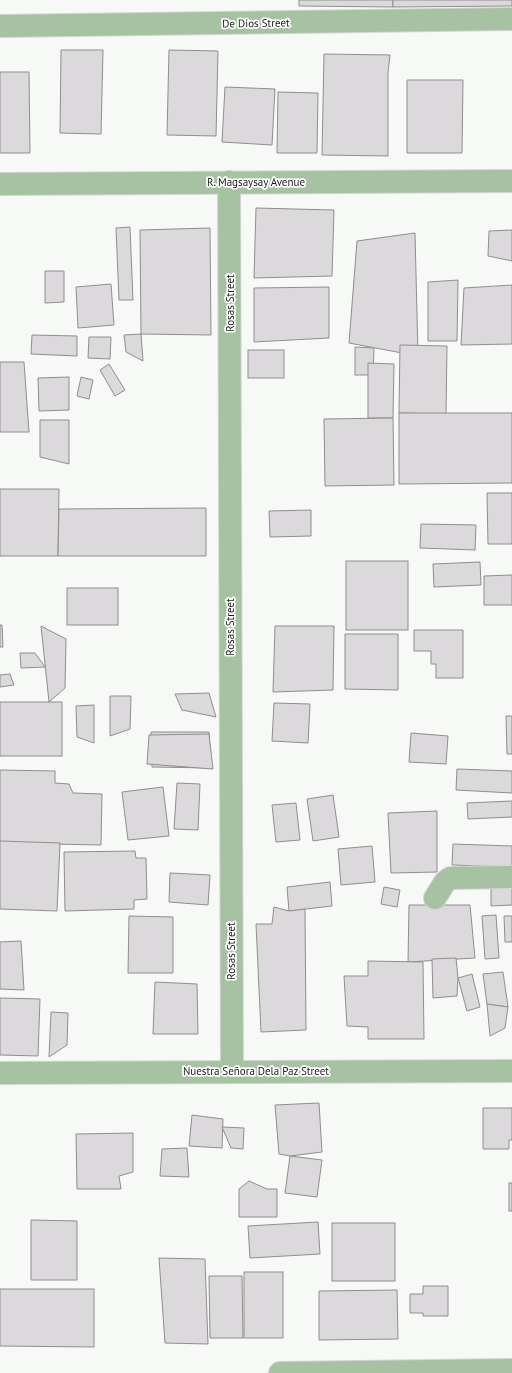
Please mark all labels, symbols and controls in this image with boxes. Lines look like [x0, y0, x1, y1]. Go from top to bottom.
street label: De Dios Street [222, 15, 290, 31]
street label: R. Magsaysay Avenue [207, 175, 305, 189]
street label: Rosas Street [223, 274, 237, 332]
street label: Rosas Street [223, 598, 237, 656]
street label: Rosas Street [224, 922, 238, 980]
street label: Nuestra Señora Dela Paz Street [183, 1064, 329, 1078]

